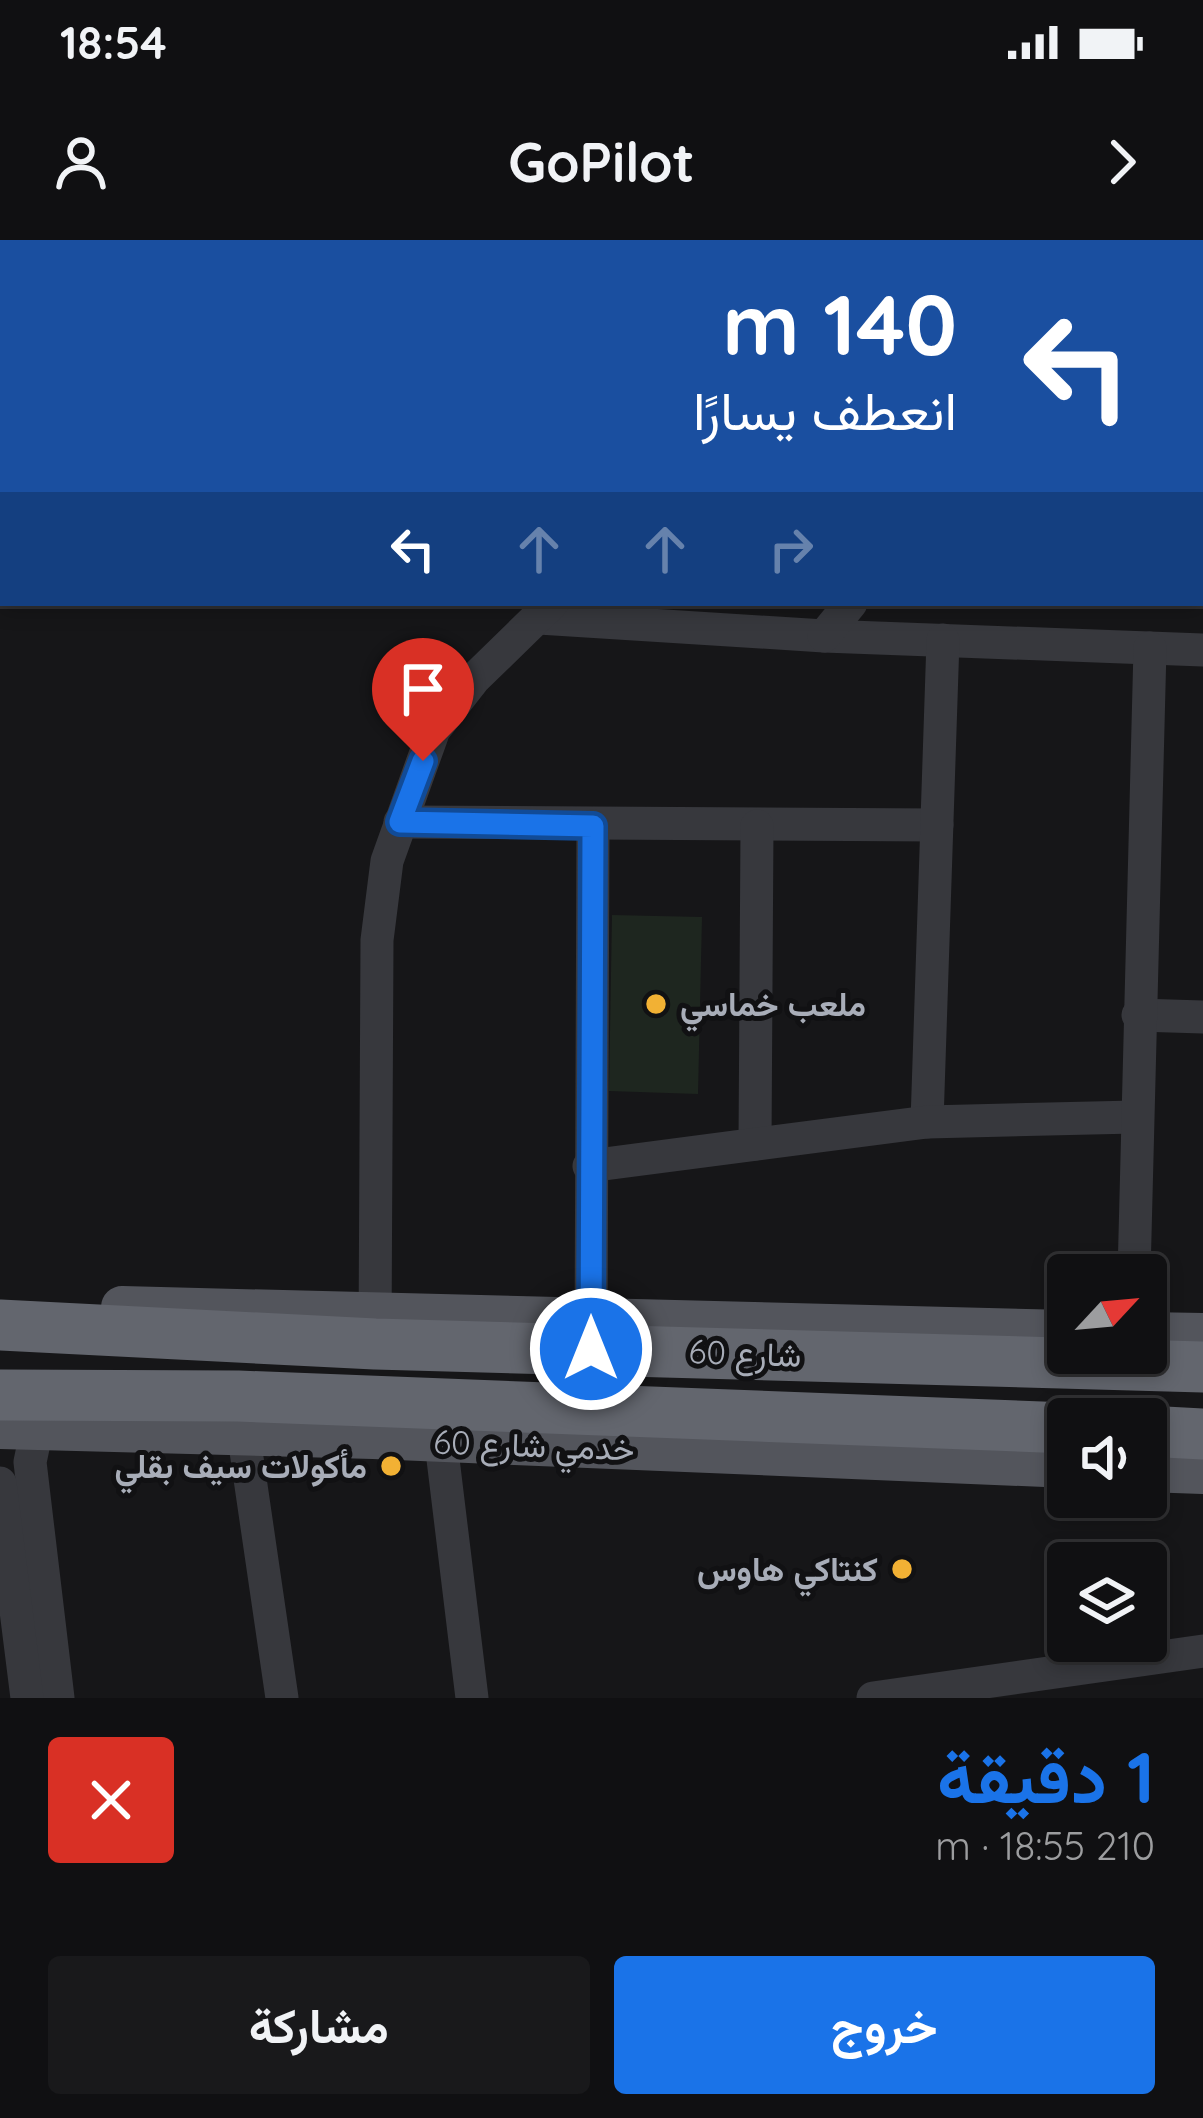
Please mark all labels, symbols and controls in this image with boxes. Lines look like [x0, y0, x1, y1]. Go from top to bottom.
text: 18:54 [60, 14, 167, 70]
text: GoPilot [508, 128, 695, 196]
icon: person [48, 129, 114, 195]
icon: forward [1089, 129, 1155, 195]
text: 140 m [722, 271, 957, 376]
icon: left [999, 288, 1155, 444]
text: انعطف يسارًا [693, 376, 957, 444]
icon: left [380, 516, 446, 582]
icon: ahead [506, 516, 572, 582]
icon: ahead [632, 516, 698, 582]
icon: right [758, 516, 824, 582]
pin [372, 638, 474, 761]
icon: arrive [390, 656, 456, 722]
place label: ملعب خماسي [680, 983, 866, 1032]
marker: ملعب خماسي [643, 991, 669, 1017]
north arrow [1047, 1254, 1167, 1374]
map controls [1047, 1254, 1167, 1662]
position arrow [528, 1286, 654, 1412]
street label: شارع 60 [688, 1330, 802, 1378]
button: sound [1047, 1398, 1167, 1518]
street label: خدمي شارع 60 [433, 1421, 635, 1475]
place label: مأكولات سيف بقلي [115, 1445, 367, 1494]
marker: مأكولات سيف بقلي [378, 1453, 404, 1479]
button: layers [1047, 1542, 1167, 1662]
place label: كنتاكي هاوس [697, 1548, 878, 1597]
marker: كنتاكي هاوس [889, 1556, 915, 1582]
text: 1 دقيقة [937, 1731, 1155, 1821]
button: close [48, 1737, 174, 1863]
text: 210 m · 18:55 [935, 1821, 1155, 1870]
button: مشاركة [48, 1956, 590, 2094]
button: خروج [614, 1956, 1155, 2094]

